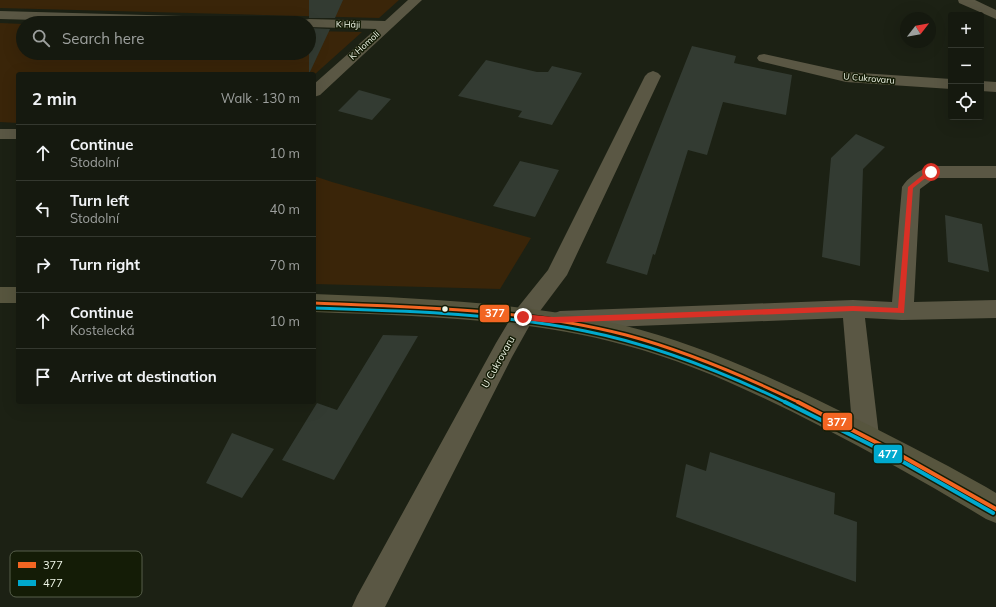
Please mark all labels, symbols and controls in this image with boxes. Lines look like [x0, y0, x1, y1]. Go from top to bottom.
north arrow [900, 12, 936, 48]
map controls [948, 12, 984, 120]
button: + [948, 12, 984, 48]
search box [16, 16, 316, 60]
street label: K Háji [336, 18, 360, 30]
icon: search [30, 27, 52, 49]
street label: K Homoli [347, 28, 381, 62]
text: Search here [62, 29, 144, 48]
button: − [948, 48, 984, 84]
street label: U Cukrovaru [843, 70, 895, 86]
button: locate [948, 84, 984, 120]
text: 2 min [32, 88, 77, 109]
text: Walk · 130 m [221, 90, 300, 106]
text: Continue [70, 135, 133, 154]
icon: ahead [32, 142, 54, 164]
text: 10 m [270, 145, 300, 161]
text: Stodolní [70, 154, 119, 170]
route start [922, 163, 940, 181]
text: Turn left [70, 191, 129, 210]
icon: left [32, 198, 54, 220]
text: 40 m [270, 201, 300, 217]
text: Stodolní [70, 210, 119, 226]
icon: right [32, 254, 54, 276]
text: Turn right [70, 255, 140, 274]
text: 70 m [270, 257, 300, 273]
text: Continue [70, 303, 133, 322]
unlabelled marker [440, 304, 450, 314]
line badge: 377 [479, 304, 510, 323]
text: 377 [485, 306, 505, 320]
route end [514, 308, 532, 326]
icon: ahead [32, 310, 54, 332]
text: 10 m [270, 313, 300, 329]
text: Kostelecká [70, 322, 135, 338]
street label: U Cukrovaru [478, 334, 518, 390]
icon: arrive [32, 366, 54, 388]
text: Arrive at destination [70, 367, 217, 386]
line badge: 377 [822, 412, 853, 431]
text: 377 [827, 415, 847, 429]
line badge: 477 [873, 444, 903, 464]
text: 477 [878, 447, 898, 461]
legend [10, 551, 142, 597]
text: 377 [43, 558, 63, 572]
text: 477 [43, 576, 63, 590]

